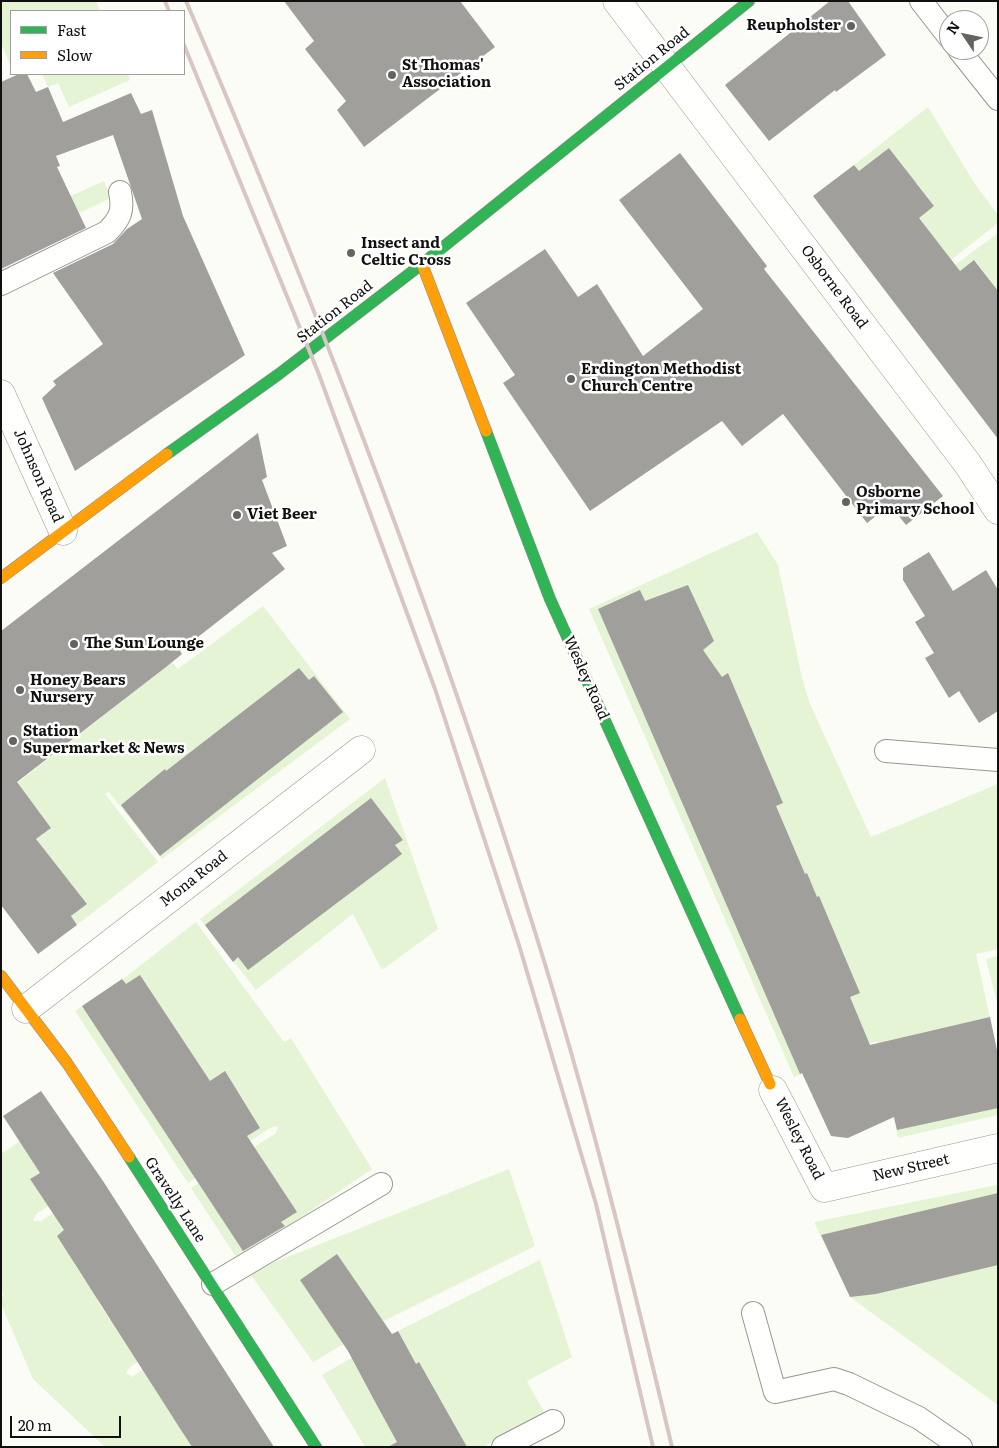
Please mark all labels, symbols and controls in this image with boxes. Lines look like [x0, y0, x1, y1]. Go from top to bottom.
legend [10, 10, 185, 75]
north arrow [939, 10, 989, 60]
place label: Reupholster [747, 17, 841, 35]
text: N [941, 17, 964, 38]
text: Fast [57, 18, 86, 41]
marker: Reupholster [845, 20, 857, 32]
street label: Station Road [611, 23, 693, 95]
text: Slow [57, 43, 92, 66]
place label: St Thomas' Association [402, 57, 491, 92]
marker: St Thomas' Association [386, 69, 398, 81]
place label: Insect and Celtic Cross [361, 235, 451, 270]
street label: Osborne Road [797, 242, 871, 332]
marker: Insect and Celtic Cross [345, 247, 357, 259]
street label: Station Road [293, 277, 377, 347]
place label: Erdington Methodist Church Centre [581, 361, 741, 396]
marker: Erdington Methodist Church Centre [565, 373, 577, 385]
street label: Johnson Road [9, 426, 67, 526]
place label: Osborne Primary School [856, 484, 975, 519]
marker: Osborne Primary School [840, 496, 852, 508]
place label: Viet Beer [247, 506, 317, 524]
marker: Viet Beer [231, 509, 243, 521]
street label: Wesley Road [560, 633, 612, 723]
place label: The Sun Lounge [84, 635, 204, 653]
marker: The Sun Lounge [68, 638, 80, 650]
place label: Honey Bears Nursery [30, 672, 125, 707]
marker: Honey Bears Nursery [14, 684, 26, 696]
place label: Station Supermarket & News [23, 723, 184, 758]
marker: Station Supermarket & News [7, 735, 19, 747]
street label: Mona Road [157, 847, 231, 911]
street label: Wesley Road [771, 1095, 827, 1183]
street label: New Street [871, 1150, 951, 1186]
street label: Gravelly Lane [141, 1154, 209, 1246]
scale bar [12, 1406, 124, 1438]
text: 20 m [18, 1413, 52, 1436]

